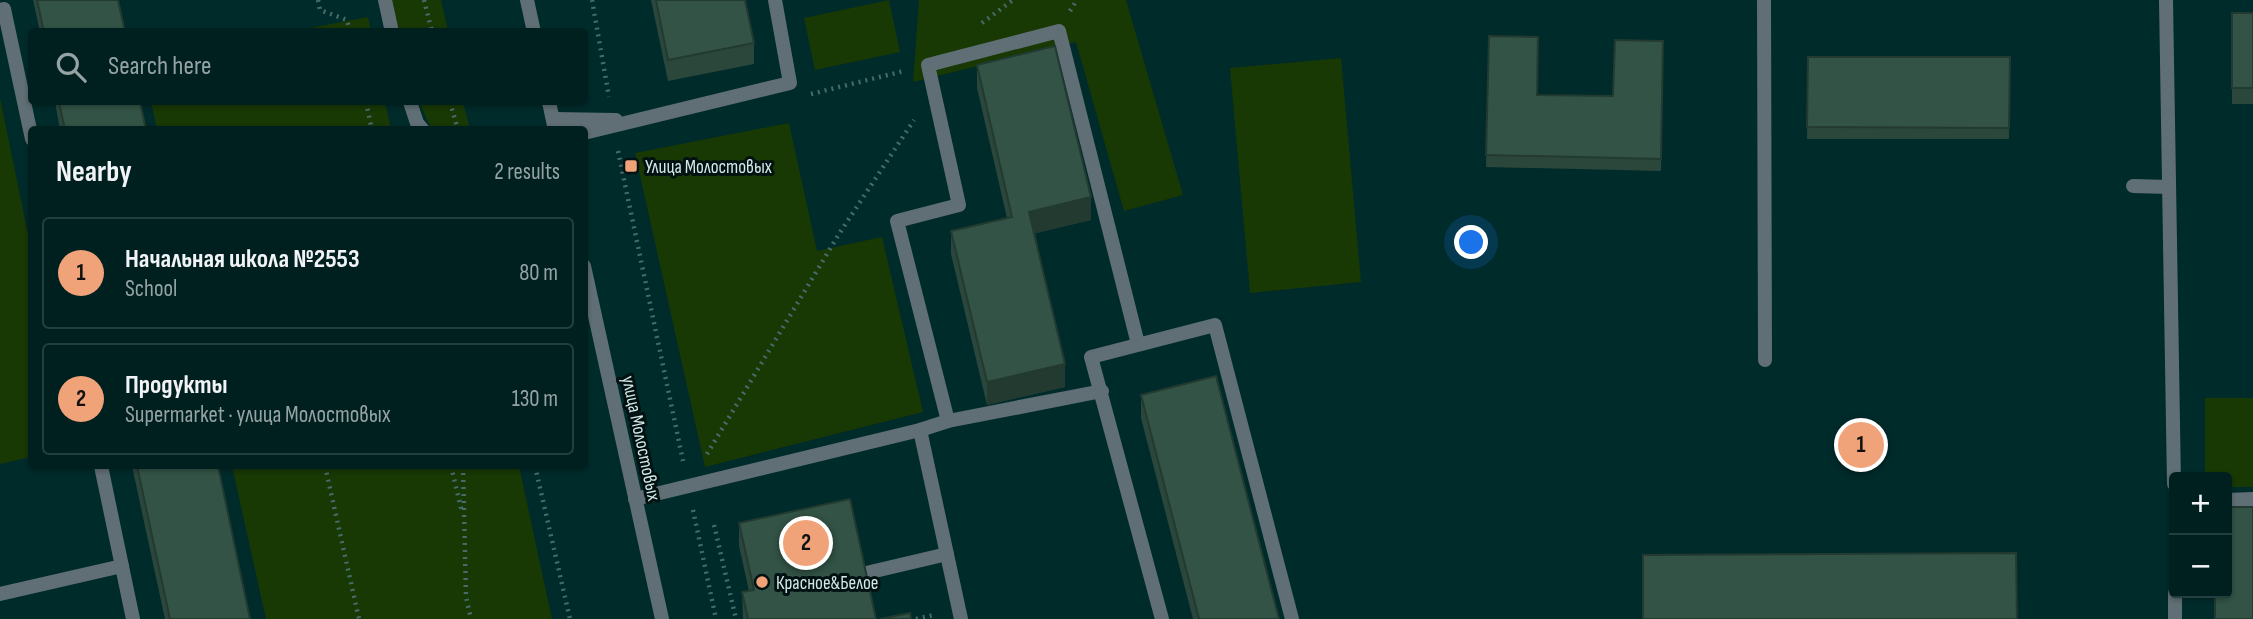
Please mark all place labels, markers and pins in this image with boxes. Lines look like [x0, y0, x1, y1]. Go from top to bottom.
place label: Улица Молостовых [645, 156, 772, 179]
marker: Улица Молостовых [623, 158, 639, 174]
pin: 1 [1838, 419, 1884, 471]
pin: 2 [783, 517, 829, 569]
place label: Красное&Белое [776, 572, 878, 595]
marker: Красное&Белое [754, 574, 770, 590]

